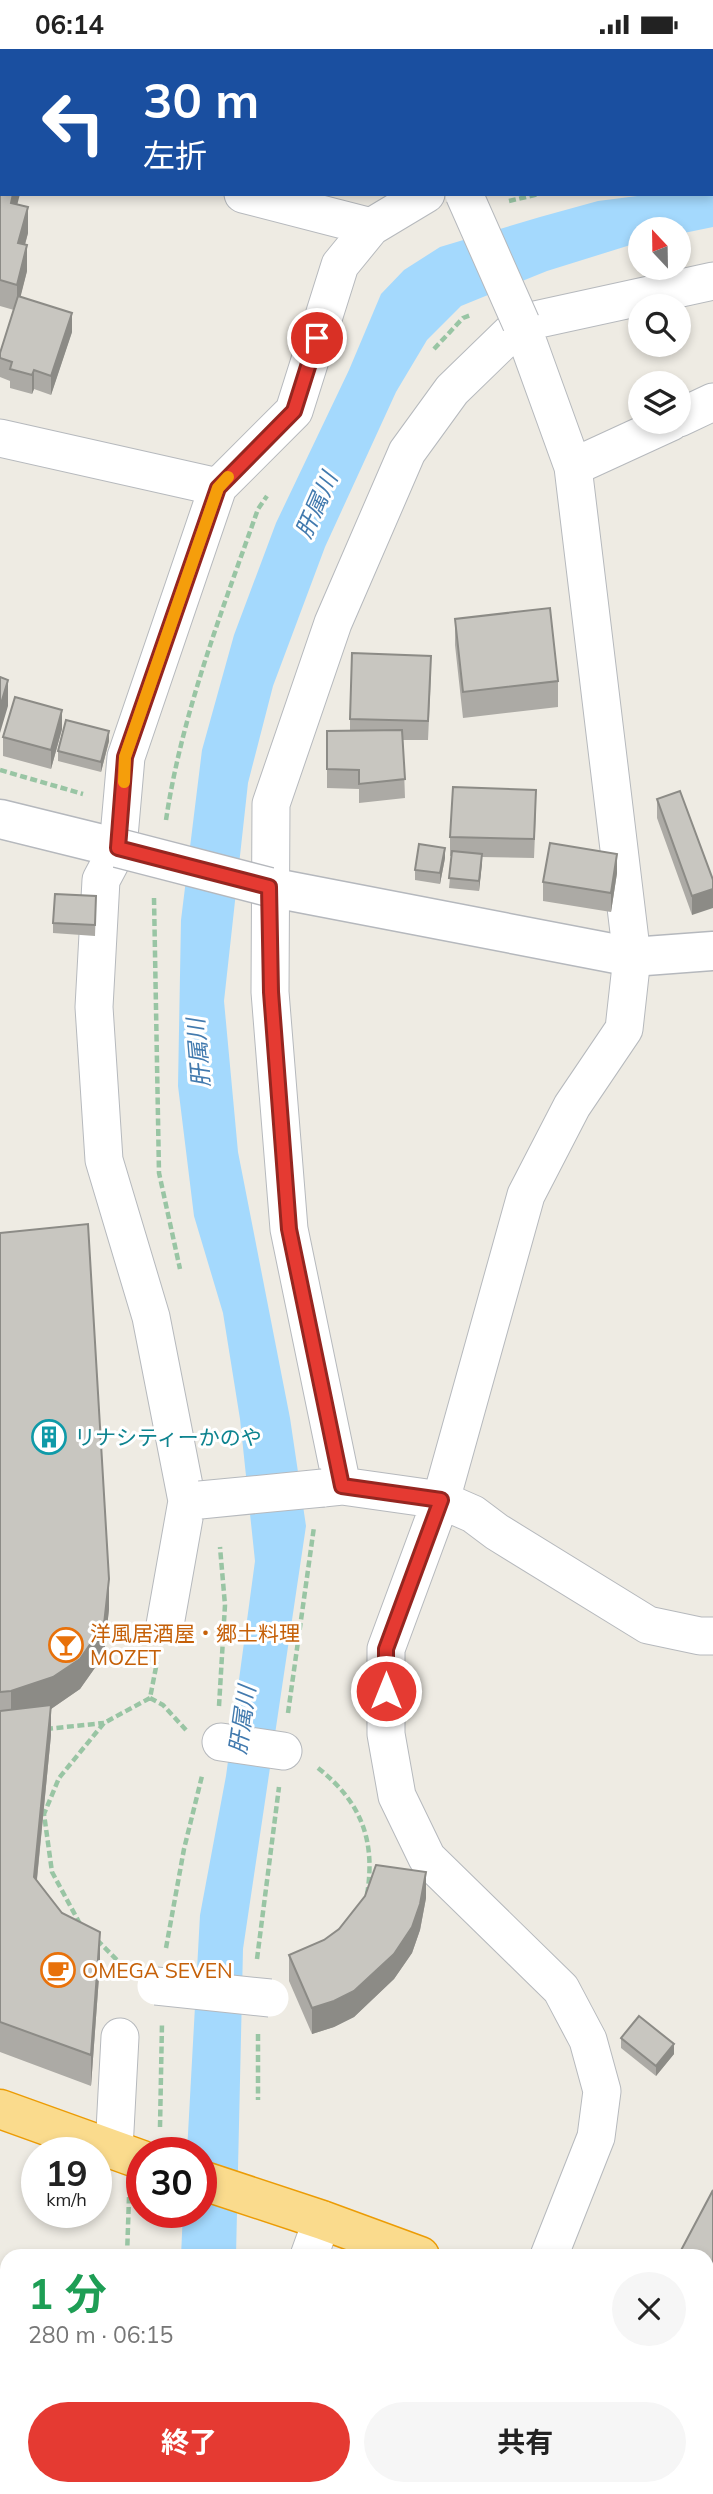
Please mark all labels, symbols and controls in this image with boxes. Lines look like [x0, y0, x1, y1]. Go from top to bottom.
text: 06:14 [35, 8, 104, 41]
text: 30 m [143, 69, 259, 130]
icon: left [28, 77, 119, 168]
text: 左折 [143, 135, 207, 175]
north arrow [628, 217, 691, 280]
map controls [628, 217, 691, 434]
button: search [628, 294, 691, 357]
pin [287, 308, 347, 368]
icon: arrive [298, 319, 336, 357]
button: layers [628, 371, 691, 434]
water label: 肝属川 [289, 465, 344, 542]
water label: 肝属川 [180, 1014, 215, 1089]
building icon: リナシティーかのや [30, 1418, 68, 1456]
place label: リナシティーかのや [74, 1424, 262, 1450]
place label: 洋風居酒屋・郷土料理 MOZET [90, 1620, 300, 1670]
bar icon: 洋風居酒屋・郷土料理 MOZET [47, 1626, 85, 1664]
position arrow [349, 1654, 423, 1728]
water label: 肝属川 [223, 1681, 262, 1756]
cafe icon: OMEGA SEVEN [39, 1951, 77, 1989]
place label: OMEGA SEVEN [82, 1957, 233, 1983]
speed limit sign: 30 [126, 2137, 217, 2228]
text: 19 [45, 2151, 88, 2195]
text: km/h [46, 2188, 87, 2211]
text: 1 分 [28, 2267, 107, 2320]
button: close [612, 2272, 686, 2346]
text: 280 m · 06:15 [28, 2320, 173, 2349]
button: 終了 [28, 2402, 350, 2482]
button: 共有 [364, 2402, 686, 2482]

